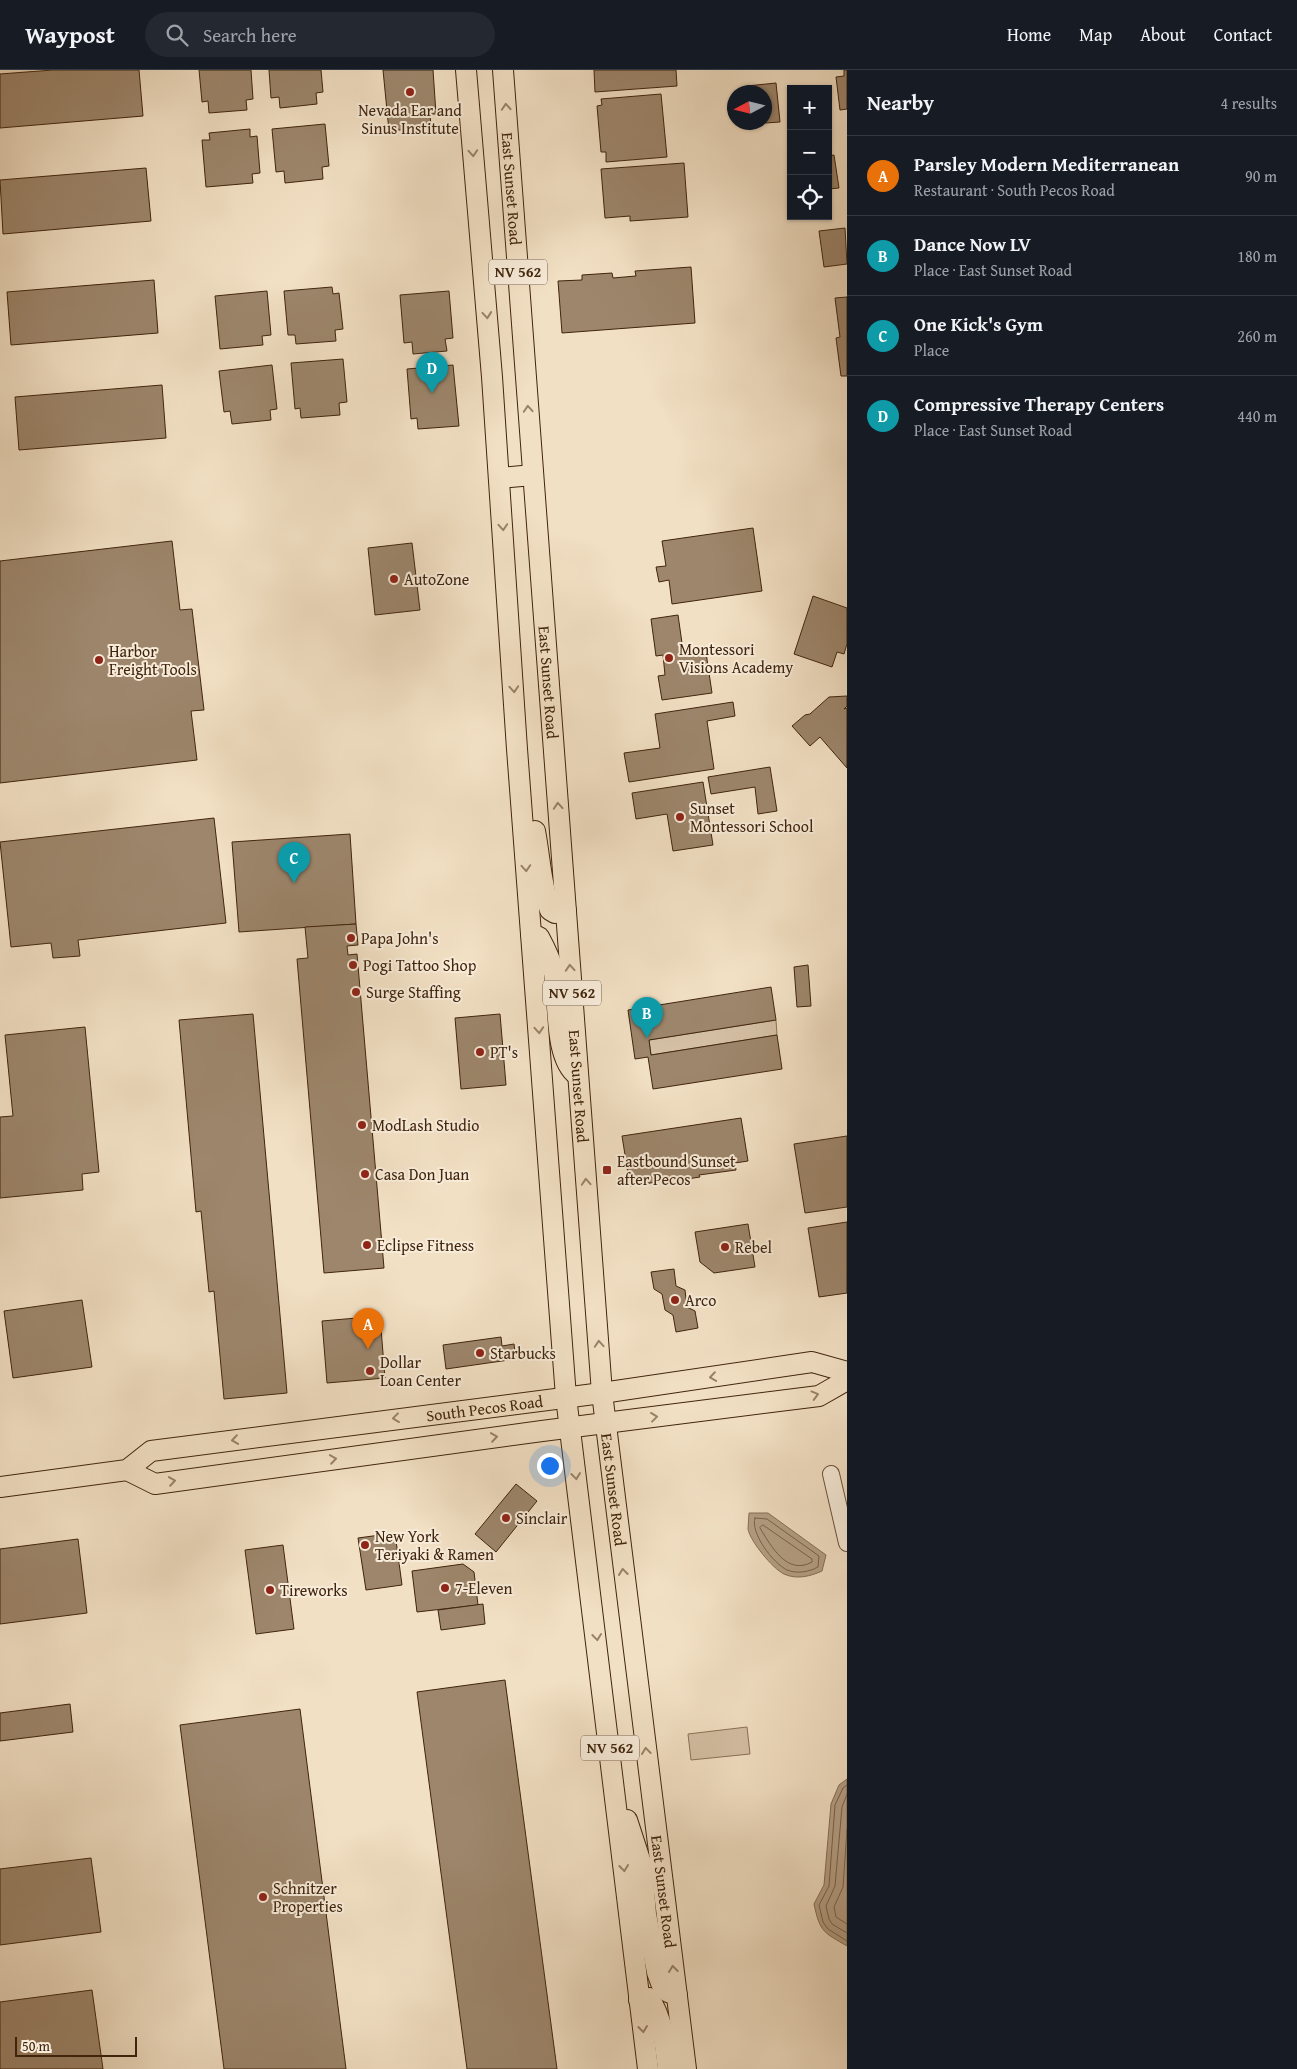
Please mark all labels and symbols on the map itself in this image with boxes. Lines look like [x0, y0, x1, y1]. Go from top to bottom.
north arrow [727, 85, 772, 130]
marker: Nevada Ear and Sinus Institute [404, 86, 416, 98]
place label: Nevada Ear and Sinus Institute [358, 98, 462, 140]
one-way arrow [500, 103, 511, 111]
street label: East Sunset Road [496, 131, 528, 246]
one-way arrow [467, 150, 478, 158]
road number: NV 562 [489, 260, 547, 284]
one-way arrow [481, 312, 492, 320]
pin: D [416, 352, 448, 393]
one-way arrow [523, 405, 534, 413]
one-way arrow [497, 523, 508, 531]
place label: AutoZone [404, 567, 469, 591]
marker: AutoZone [388, 573, 400, 585]
street label: East Sunset Road [533, 625, 565, 740]
place label: Montessori Visions Academy [679, 637, 793, 679]
place label: Harbor Freight Tools [109, 639, 197, 681]
marker: Montessori Visions Academy [663, 652, 675, 664]
marker: Harbor Freight Tools [93, 654, 105, 666]
one-way arrow [509, 685, 520, 693]
place label: Sunset Montessori School [690, 796, 814, 838]
one-way arrow [553, 802, 564, 810]
marker: Sunset Montessori School [674, 811, 686, 823]
pin: C [278, 842, 310, 883]
one-way arrow [521, 865, 532, 873]
place label: Papa John's [361, 926, 439, 950]
marker: Papa John's [345, 932, 357, 944]
place label: Pogi Tattoo Shop [363, 953, 477, 977]
marker: Pogi Tattoo Shop [347, 959, 359, 971]
one-way arrow [565, 964, 576, 972]
place label: Surge Staffing [366, 980, 461, 1004]
road number: NV 562 [543, 980, 601, 1006]
marker: Surge Staffing [350, 986, 362, 998]
pin: B [631, 997, 663, 1038]
one-way arrow [533, 1027, 544, 1035]
street label: East Sunset Road [563, 1029, 595, 1144]
place label: PT's [490, 1040, 518, 1064]
marker: PT's [474, 1046, 486, 1058]
place label: ModLash Studio [372, 1113, 479, 1137]
marker: ModLash Studio [356, 1119, 368, 1131]
place label: Eastbound Sunset after Pecos [617, 1149, 736, 1191]
place label: Casa Don Juan [375, 1162, 469, 1186]
marker: Eastbound Sunset after Pecos [601, 1164, 613, 1176]
marker: Casa Don Juan [359, 1168, 371, 1180]
one-way arrow [581, 1178, 592, 1186]
place label: Eclipse Fitness [377, 1233, 474, 1257]
place label: Rebel [735, 1235, 773, 1259]
marker: Eclipse Fitness [361, 1239, 373, 1251]
marker: Rebel [719, 1241, 731, 1253]
place label: Arco [685, 1288, 716, 1312]
marker: Arco [669, 1294, 681, 1306]
pin: A [352, 1308, 384, 1349]
one-way arrow [593, 1340, 604, 1348]
place label: Starbucks [490, 1341, 556, 1365]
marker: Starbucks [474, 1347, 486, 1359]
place label: Dollar Loan Center [380, 1350, 461, 1392]
marker: Dollar Loan Center [364, 1365, 376, 1377]
one-way arrow [709, 1371, 717, 1381]
street label: South Pecos Road [425, 1389, 545, 1428]
one-way arrow [810, 1391, 819, 1401]
one-way arrow [392, 1412, 400, 1423]
one-way arrow [650, 1412, 658, 1423]
one-way arrow [491, 1432, 499, 1443]
street label: East Sunset Road [595, 1432, 633, 1548]
one-way arrow [231, 1434, 240, 1444]
your location [537, 1453, 563, 1479]
one-way arrow [330, 1454, 338, 1465]
one-way arrow [570, 1472, 581, 1480]
one-way arrow [169, 1476, 177, 1487]
place label: Sinclair [516, 1506, 568, 1530]
marker: Sinclair [500, 1512, 512, 1524]
place label: New York Teriyaki & Ramen [375, 1524, 494, 1566]
marker: New York Teriyaki & Ramen [359, 1539, 371, 1551]
one-way arrow [618, 1568, 629, 1576]
place label: 7-Eleven [455, 1576, 512, 1600]
place label: Tireworks [280, 1578, 348, 1602]
marker: 7-Eleven [439, 1582, 451, 1594]
marker: Tireworks [264, 1584, 276, 1596]
one-way arrow [591, 1633, 601, 1642]
road number: NV 562 [581, 1736, 639, 1760]
one-way arrow [641, 1746, 652, 1754]
street label: East Sunset Road [645, 1834, 683, 1950]
one-way arrow [618, 1864, 629, 1872]
place label: Schnitzer Properties [273, 1876, 343, 1918]
marker: Schnitzer Properties [257, 1891, 269, 1903]
one-way arrow [669, 1964, 679, 1973]
one-way arrow [637, 2026, 648, 2034]
scale bar [15, 2034, 138, 2057]

